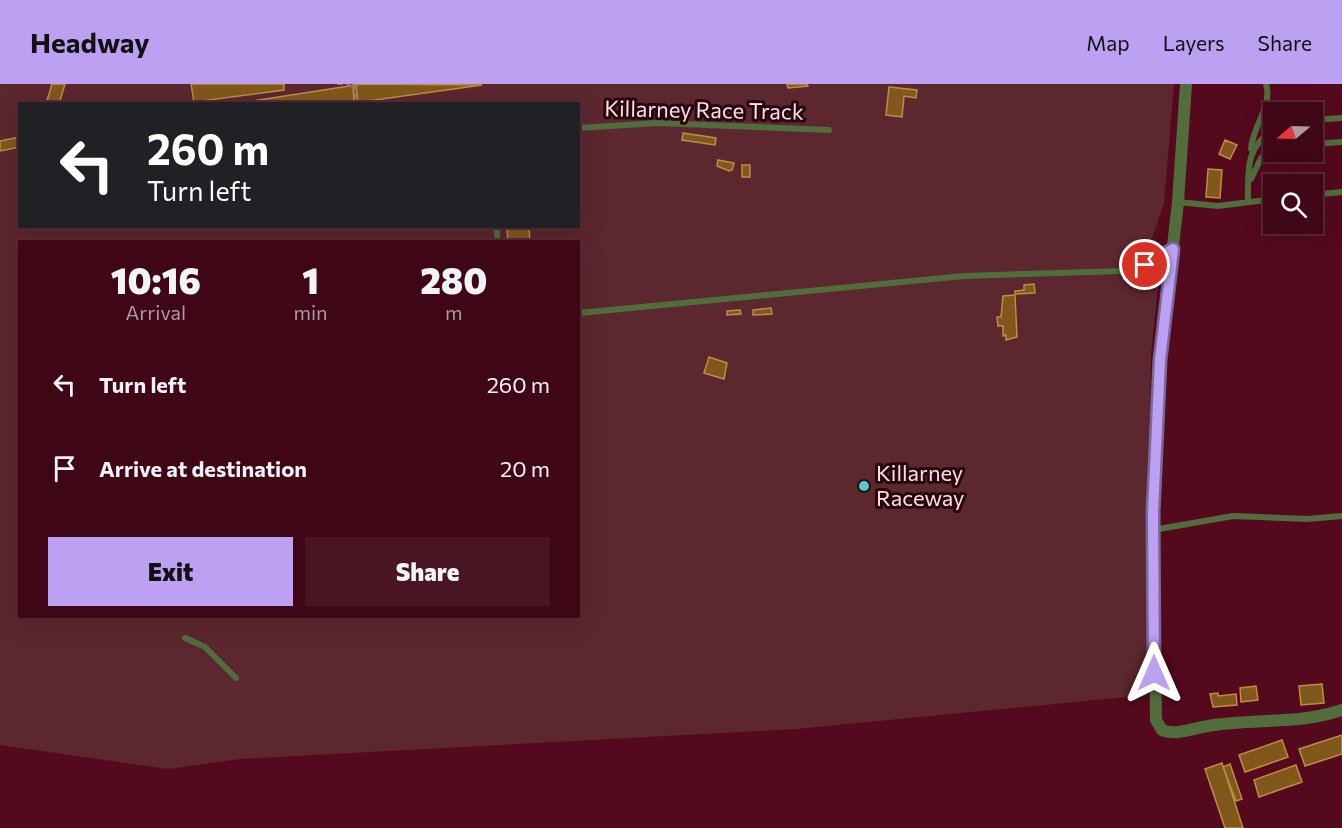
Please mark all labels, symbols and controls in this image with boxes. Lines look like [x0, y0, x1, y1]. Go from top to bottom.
text: Headway [30, 25, 150, 59]
text: Map [1086, 30, 1130, 55]
text: Layers [1163, 30, 1225, 55]
text: Share [1258, 30, 1312, 55]
street label: Killarney Race Track [604, 94, 804, 125]
north arrow [1263, 102, 1323, 162]
map controls [1263, 102, 1323, 234]
text: 260 m [147, 122, 269, 174]
icon: left [48, 126, 126, 204]
text: Turn left [147, 174, 251, 207]
button: search [1263, 174, 1323, 234]
pin [1119, 239, 1170, 290]
icon: arrive [1128, 248, 1161, 281]
text: 10:16 [111, 257, 201, 301]
text: 1 [302, 257, 319, 301]
text: 280 [420, 257, 487, 301]
text: Arrival [125, 300, 186, 324]
text: min [294, 300, 328, 324]
text: m [445, 300, 463, 324]
icon: left [48, 368, 81, 401]
text: Turn left [99, 371, 186, 398]
text: 260 m [487, 371, 550, 398]
icon: arrive [48, 452, 81, 485]
text: Arrive at destination [99, 455, 307, 482]
text: 20 m [500, 455, 550, 482]
place label: Killarney Raceway [876, 459, 964, 511]
marker: Killarney Raceway [857, 479, 871, 493]
button: Exit [48, 537, 293, 606]
button: Share [305, 537, 550, 606]
position arrow [1122, 641, 1186, 705]

